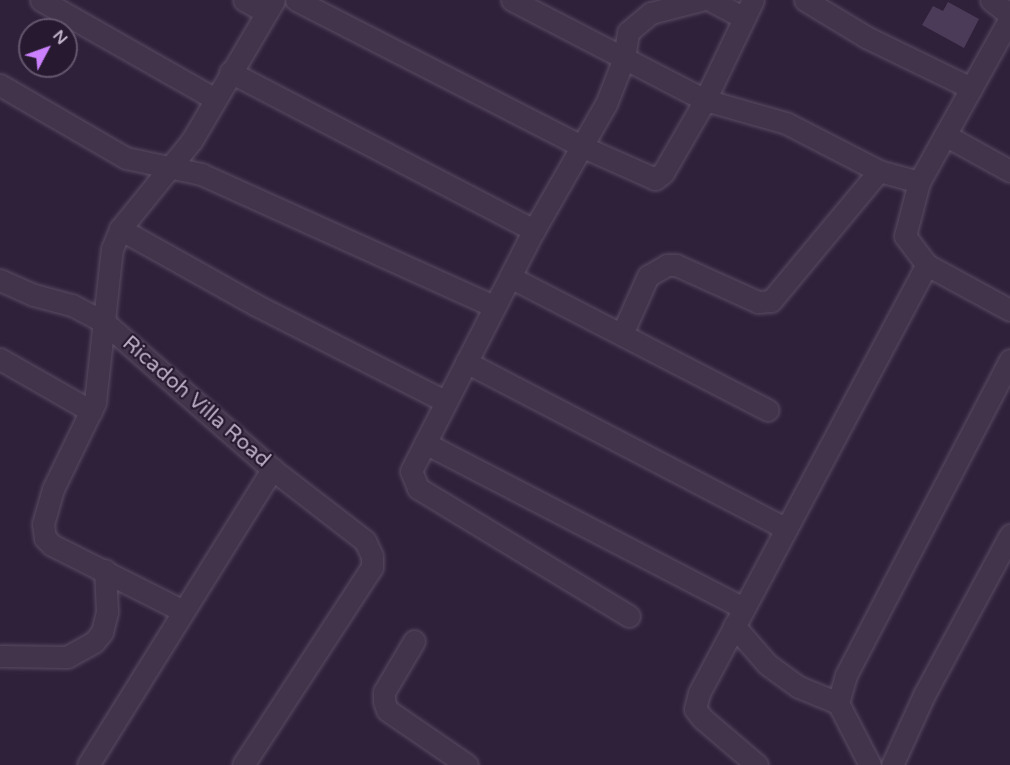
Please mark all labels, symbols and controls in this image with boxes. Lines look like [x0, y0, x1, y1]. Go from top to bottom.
north arrow [18, 18, 78, 78]
text: N [48, 26, 72, 49]
street label: Ricadoh Villa Road [117, 331, 275, 473]

